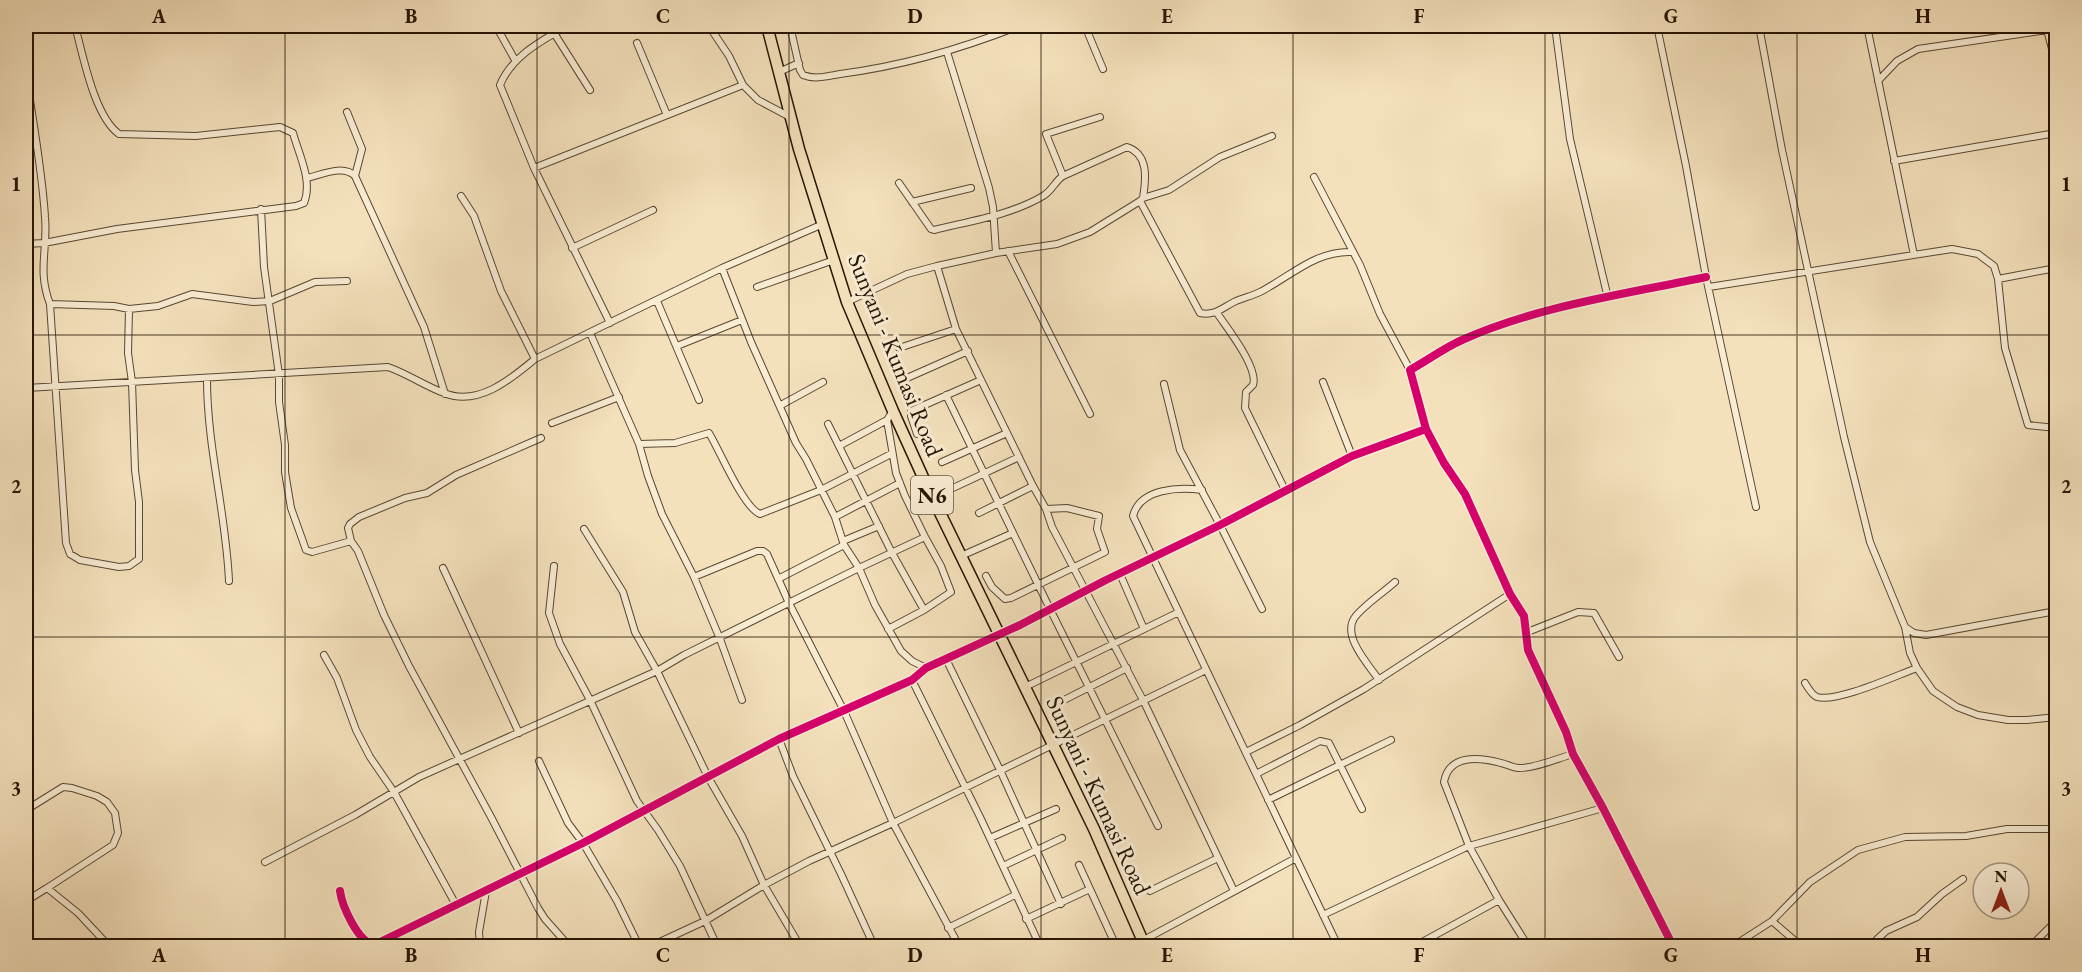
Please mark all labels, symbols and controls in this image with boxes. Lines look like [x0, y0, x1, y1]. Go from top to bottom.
text: A [151, 3, 167, 29]
text: B [405, 3, 417, 29]
text: C [656, 3, 670, 29]
text: D [907, 3, 923, 29]
text: E [1161, 3, 1173, 29]
text: F [1414, 3, 1425, 29]
text: G [1664, 3, 1678, 29]
text: H [1915, 3, 1931, 29]
text: 1 [11, 171, 21, 197]
text: 1 [2061, 171, 2071, 197]
street label: Sunyani - Kumasi Road [841, 249, 951, 462]
text: 2 [11, 473, 22, 499]
text: 2 [2061, 473, 2072, 499]
road number: N6 [911, 476, 953, 514]
street label: Sunyani - Kumasi Road [1039, 691, 1159, 900]
text: 3 [11, 775, 21, 801]
text: 3 [2061, 775, 2071, 801]
north arrow [1971, 861, 2031, 921]
text: N [1995, 866, 2008, 887]
text: A [151, 942, 167, 968]
text: B [405, 942, 417, 968]
text: C [656, 942, 670, 968]
text: D [907, 942, 923, 968]
text: E [1161, 942, 1173, 968]
text: F [1414, 942, 1425, 968]
text: G [1664, 942, 1678, 968]
text: H [1915, 942, 1931, 968]

